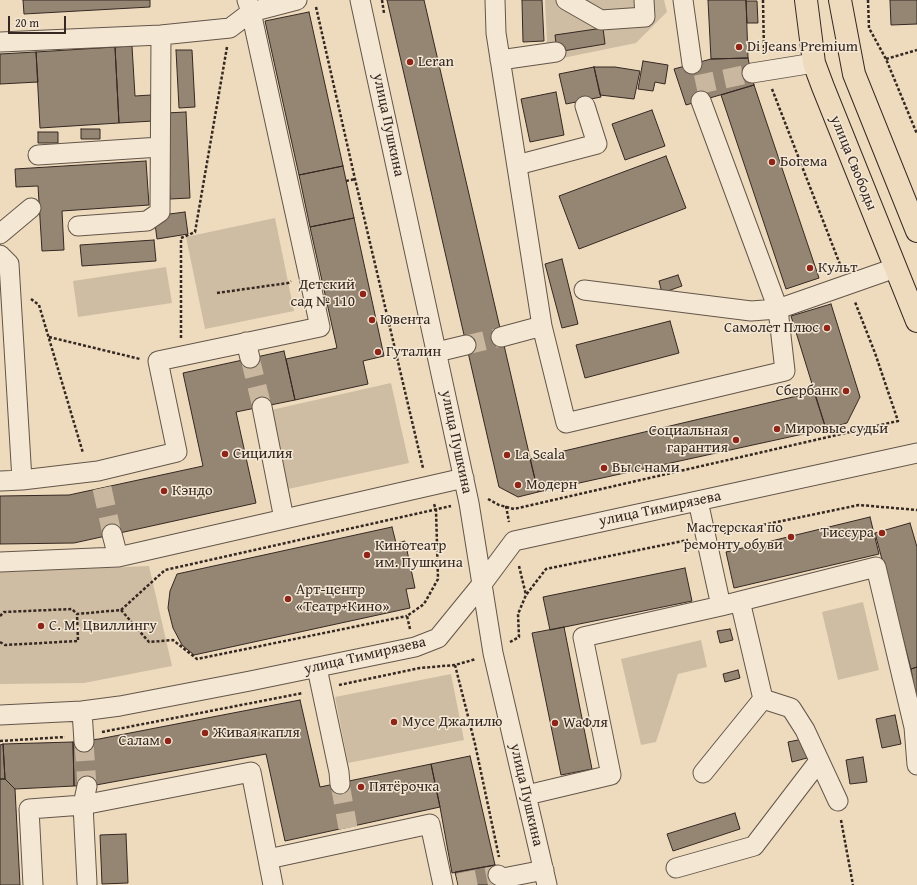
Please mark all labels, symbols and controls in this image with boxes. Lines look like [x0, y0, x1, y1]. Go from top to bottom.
scale bar [10, 8, 68, 34]
text: 20 m [15, 14, 39, 31]
place label: Di Jeans Premium [747, 38, 858, 56]
marker: Di Jeans Premium [734, 42, 744, 52]
place label: Leran [418, 53, 454, 71]
marker: Leran [405, 57, 415, 67]
street label: улица Пушкина [368, 72, 408, 178]
street label: улица Свободы [826, 113, 880, 213]
place label: Богема [780, 153, 827, 171]
marker: Богема [767, 157, 777, 167]
place label: Культ [818, 259, 857, 277]
marker: Культ [805, 263, 815, 273]
place label: Детский сад № 110 [291, 276, 355, 311]
marker: Детский сад № 110 [358, 289, 368, 299]
place label: Ювента [380, 311, 430, 329]
marker: Ювента [367, 315, 377, 325]
place label: Самолет Плюс [724, 319, 819, 337]
marker: Самолет Плюс [822, 323, 832, 333]
place label: Гуталин [386, 343, 441, 361]
marker: Гуталин [373, 347, 383, 357]
place label: Сбербанк [776, 382, 838, 400]
marker: Сбербанк [841, 386, 851, 396]
street label: улица Пушкина [436, 389, 476, 495]
place label: Мировые судьи [785, 420, 888, 438]
place label: Социальная гарантия [649, 422, 728, 457]
marker: Мировые судьи [772, 424, 782, 434]
marker: Социальная гарантия [731, 435, 741, 445]
place label: Сицилия [233, 445, 292, 463]
place label: La Scala [515, 446, 565, 464]
marker: Сицилия [220, 449, 230, 459]
marker: La Scala [502, 450, 512, 460]
place label: Вы с нами [612, 459, 680, 477]
marker: Вы с нами [599, 463, 609, 473]
place label: Модерн [526, 476, 577, 494]
marker: Модерн [513, 480, 523, 490]
place label: Кэндо [172, 482, 213, 500]
marker: Кэндо [159, 486, 169, 496]
street label: улица Тимирязева [597, 487, 723, 531]
place label: Мастерская по ремонту обуви [683, 519, 783, 554]
place label: Тиссура [820, 524, 874, 542]
marker: Тиссура [877, 528, 887, 538]
marker: Мастерская по ремонту обуви [786, 532, 796, 542]
place label: Кинотеатр им. Пушкина [375, 537, 463, 572]
marker: Кинотеатр им. Пушкина [362, 550, 372, 560]
place label: Арт-центр «Театр+Кино» [296, 581, 389, 616]
marker: Арт-центр «Театр+Кино» [283, 594, 293, 604]
place label: С. М. Цвиллингу [49, 617, 157, 635]
marker: С. М. Цвиллингу [36, 621, 46, 631]
street label: улица Тимирязева [302, 633, 428, 679]
place label: Мусе Джалилю [402, 713, 502, 731]
place label: WaФля [563, 714, 608, 732]
marker: Мусе Джалилю [389, 717, 399, 727]
marker: WaФля [550, 718, 560, 728]
place label: Живая капля [213, 724, 300, 742]
marker: Живая капля [200, 728, 210, 738]
place label: Салам [119, 732, 160, 750]
marker: Салам [163, 736, 173, 746]
street label: улица Пушкина [505, 742, 547, 848]
place label: Пятёрочка [369, 778, 439, 796]
marker: Пятёрочка [356, 782, 366, 792]

